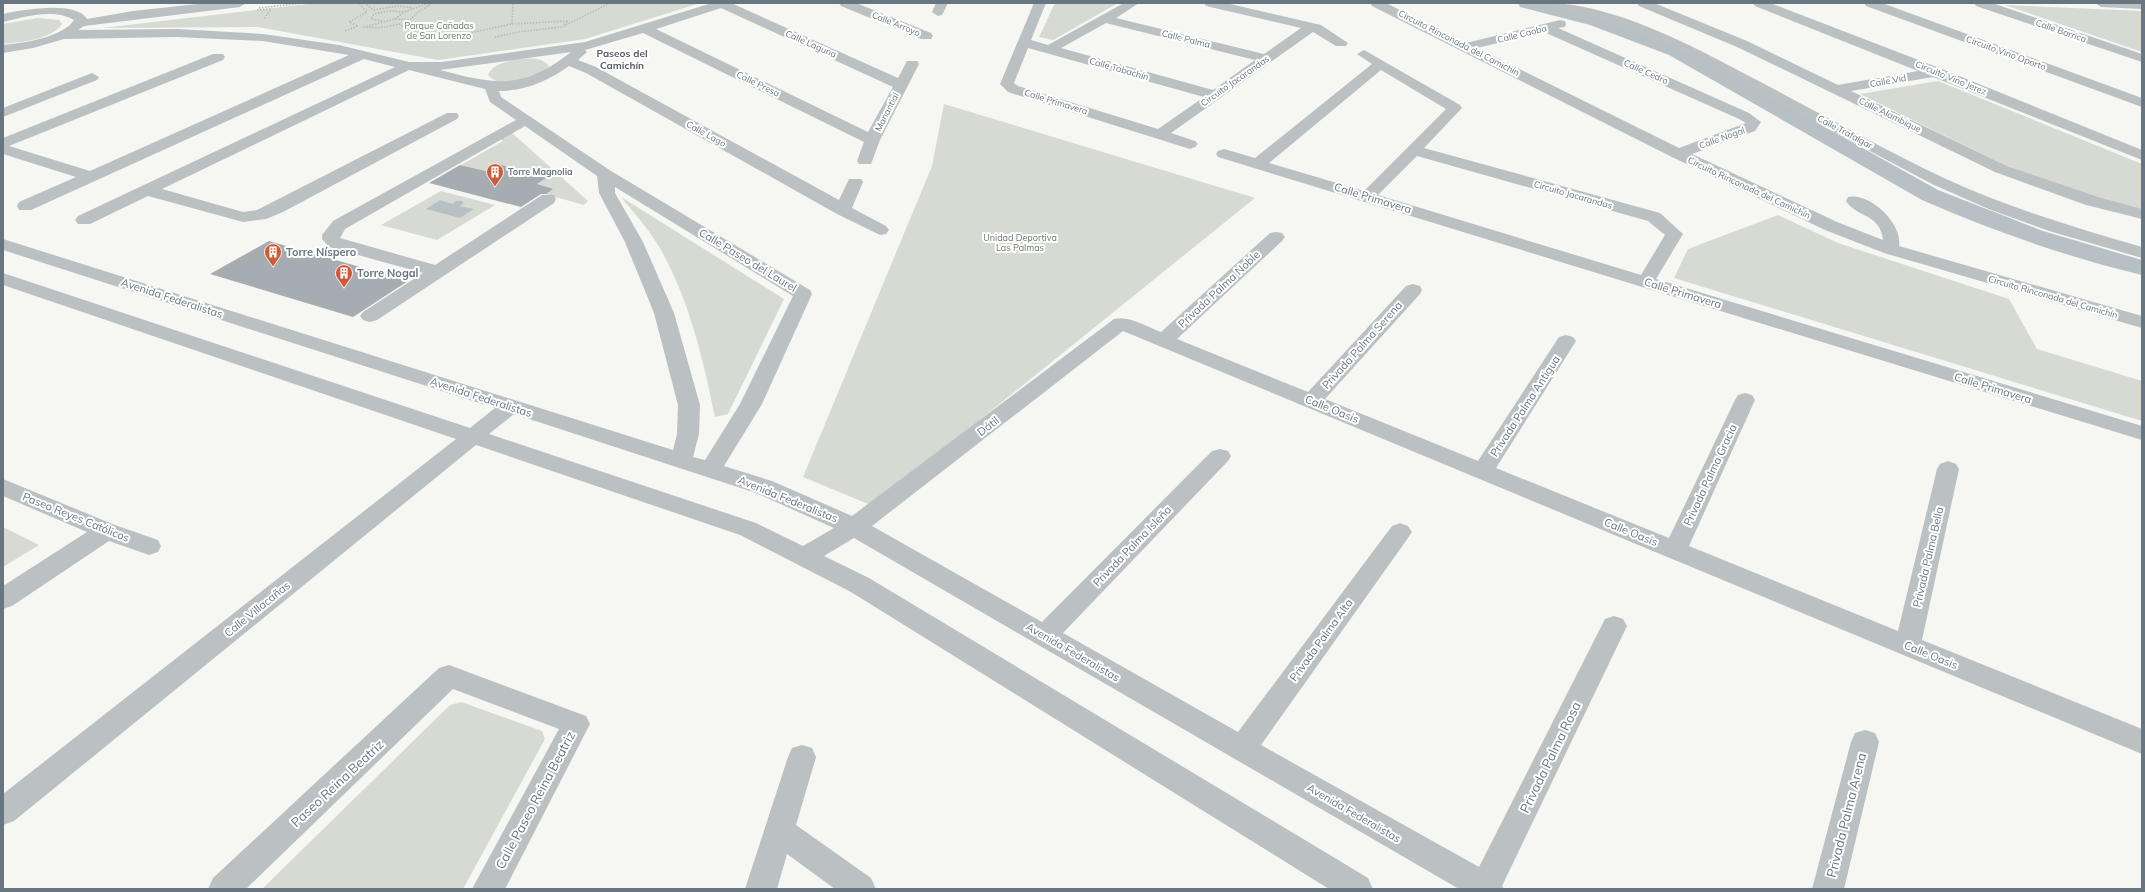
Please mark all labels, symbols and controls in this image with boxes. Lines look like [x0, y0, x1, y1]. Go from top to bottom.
street label: Circuito Rinconada del Camichín [1397, 7, 1522, 78]
street label: Calle Arroyo [870, 9, 922, 39]
street label: Calle Barrica [2034, 17, 2088, 44]
park label: Parque Cañadas de San Lorenzo [404, 20, 474, 41]
street label: Calle Caoba [1496, 22, 1548, 45]
street label: Calle Laguna [784, 27, 838, 60]
street label: Calle Palma [1161, 27, 1211, 50]
street label: Circuito Vino Oporto [1965, 33, 2048, 72]
district label: Paseos del Camichín [596, 47, 648, 72]
street label: Circuito Jacarandas [1198, 53, 1271, 108]
street label: Calle Tabachín [1088, 55, 1150, 82]
street label: Calle Cedro [1622, 57, 1670, 86]
street label: Circuito Vino Jerez [1914, 58, 1989, 97]
street label: Calle Presa [735, 68, 782, 99]
street label: Calle Vid [1869, 72, 1907, 89]
street label: Calle Primavera [1023, 87, 1089, 116]
street label: Manantial [872, 91, 901, 133]
street label: Calle Alambique [1857, 95, 1923, 134]
street label: Calle Trafalgar [1816, 112, 1875, 151]
street label: Calle Lago [684, 118, 728, 149]
street label: Calle Nogal [1697, 124, 1746, 151]
street label: Circuito Rinconada del Camichín [1686, 154, 1812, 221]
building icon: Torre Magnolia [485, 162, 505, 187]
place label: Torre Magnolia [508, 166, 573, 177]
street label: Circuito Jacarandas [1533, 178, 1614, 211]
street label: Calle Primavera [1333, 180, 1413, 216]
street label: Calle Paseo del Laurel [697, 225, 799, 295]
park label: Unidad Deportiva Las Palmas [983, 232, 1057, 253]
building icon: Torre Níspero [263, 242, 283, 267]
place label: Torre Níspero [286, 245, 357, 259]
street label: Privada Palma Noble [1175, 247, 1263, 331]
building icon: Torre Nogal [334, 263, 354, 288]
place label: Torre Nogal [357, 266, 419, 280]
street label: Circuito Rinconada del Camichín [1987, 273, 2119, 320]
street label: Avenida Federalistas [119, 275, 225, 321]
street label: Calle Primavera [1643, 275, 1723, 311]
street label: Privada Palma Serena [1319, 298, 1405, 392]
street label: Privada Palma Antigua [1487, 353, 1563, 459]
street label: Calle Primavera [1953, 370, 2033, 406]
street label: Avenida Federalistas [428, 374, 534, 420]
street label: Calle Oasis [1303, 392, 1361, 426]
street label: Dátil [974, 413, 1002, 439]
street label: Privada Palma Gracia [1680, 422, 1740, 528]
street label: Avenida Federalistas [736, 473, 840, 525]
street label: Paseo Reyes Católicos [21, 489, 131, 545]
street label: Privada Palma Isleña [1090, 503, 1174, 589]
street label: Privada Palma Bella [1910, 505, 1946, 609]
street label: Calle Oasis [1602, 515, 1660, 549]
street label: Calle Villacañas [221, 578, 293, 640]
street label: Privada Palma Alta [1286, 596, 1356, 684]
street label: Avenida Federalistas [1023, 619, 1123, 685]
street label: Calle Oasis [1902, 638, 1960, 672]
street label: Privada Palma Rosa [1516, 699, 1584, 815]
street label: Calle Paseo Reina Beatriz [492, 728, 578, 872]
street label: Paseo Reina Beatriz [287, 736, 387, 830]
street label: Privada Palma Arena [1823, 751, 1869, 879]
street label: Avenida Federalistas [1304, 780, 1404, 846]

